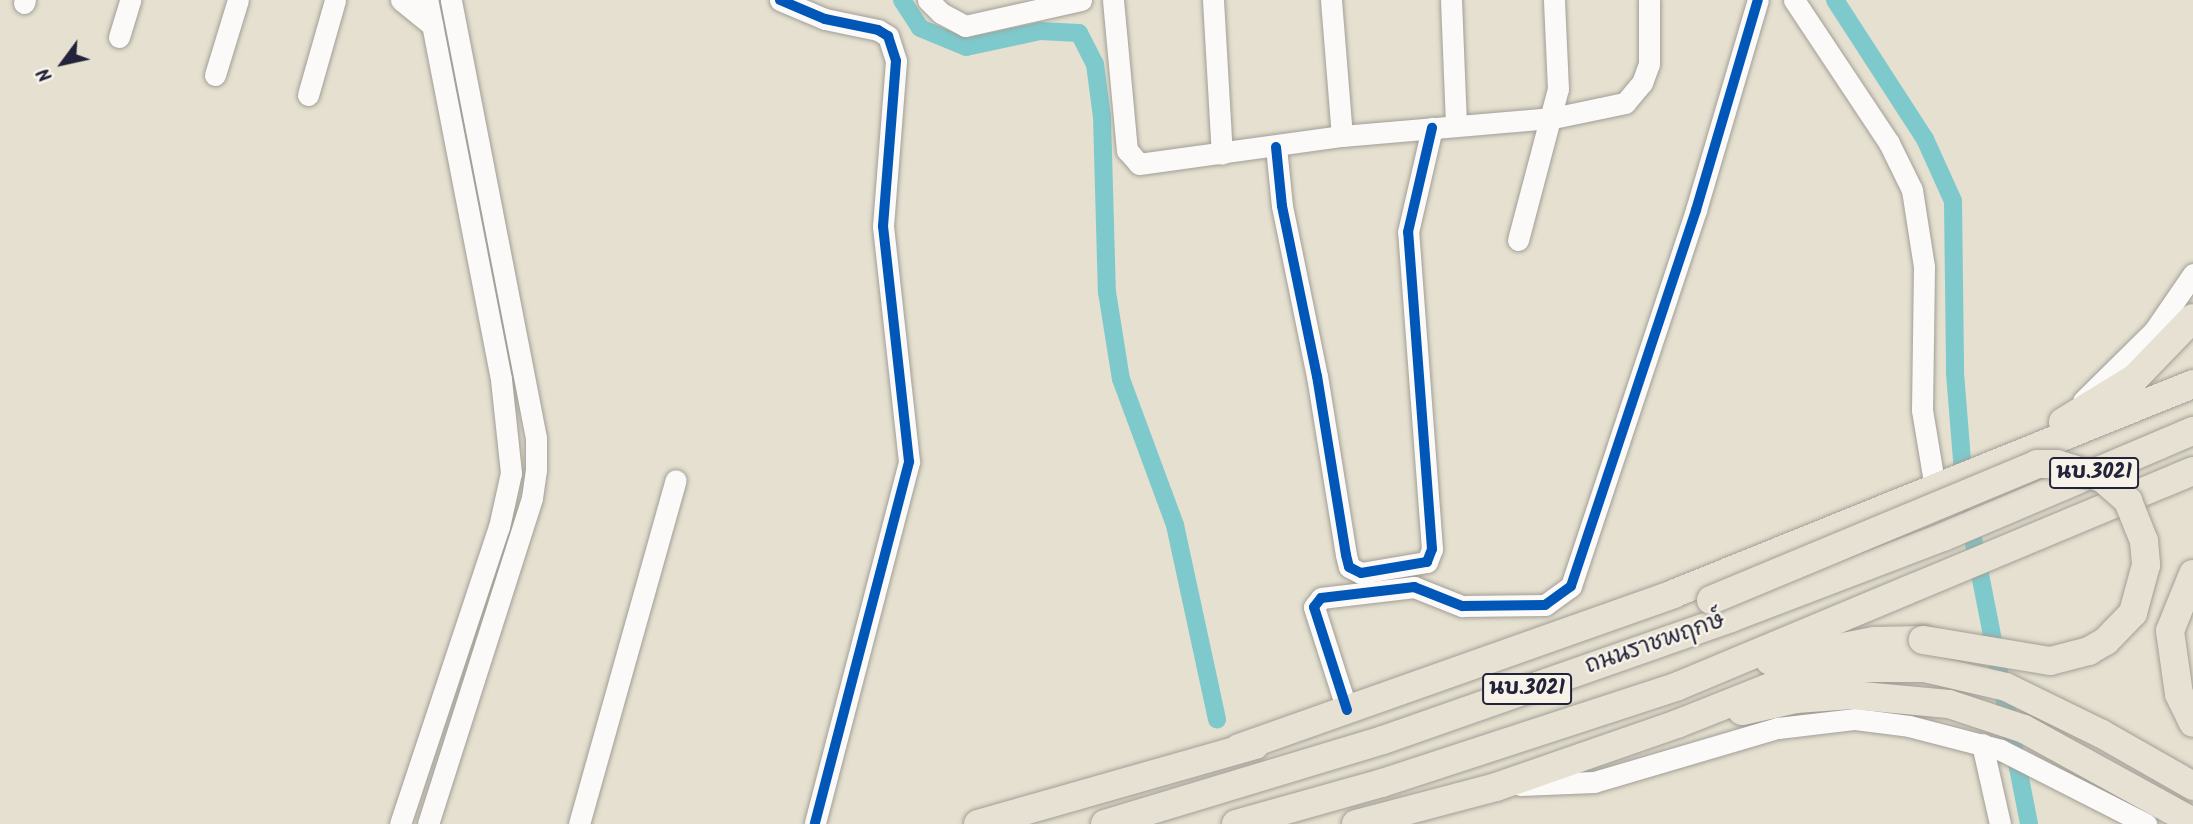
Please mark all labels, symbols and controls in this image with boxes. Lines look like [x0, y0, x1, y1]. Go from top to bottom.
north arrow [28, 28, 98, 98]
text: N [30, 61, 61, 88]
road number: นบ.3021 [2048, 456, 2140, 490]
street label: ถนนราชพฤกษ์ [1582, 607, 1728, 681]
road number: นบ.3021 [1482, 672, 1572, 706]

